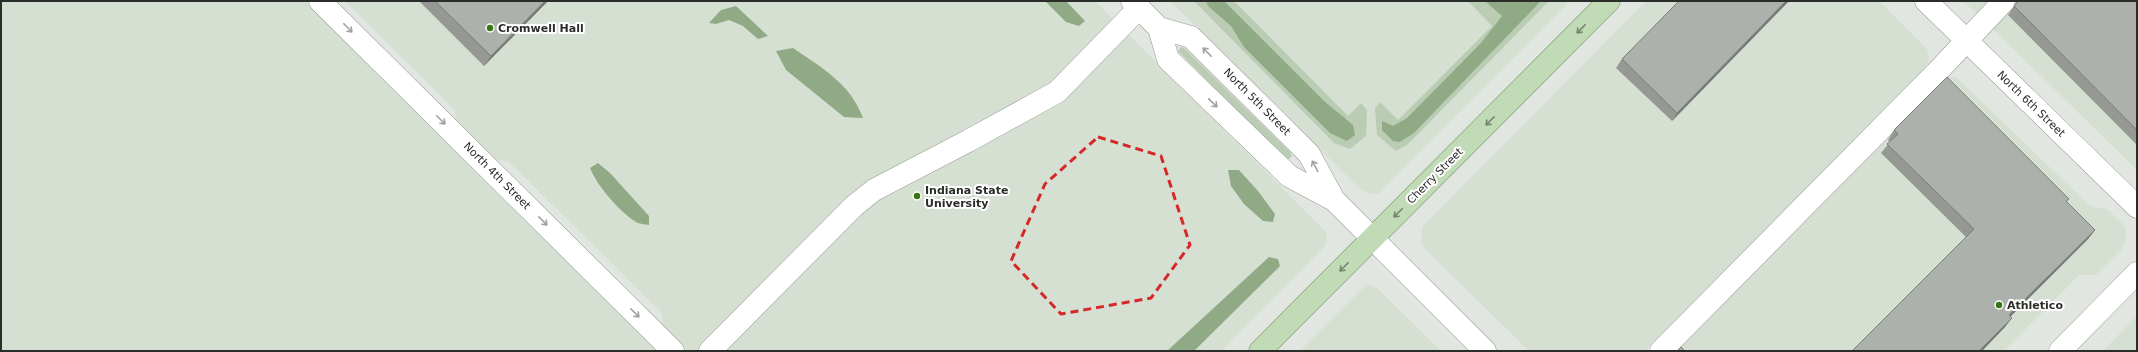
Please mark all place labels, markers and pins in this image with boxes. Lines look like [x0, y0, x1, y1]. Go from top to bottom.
place label: Cromwell Hall [498, 22, 584, 35]
marker: Cromwell Hall [485, 23, 495, 33]
place label: Indiana State University [925, 184, 1008, 210]
marker: Indiana State University [912, 191, 922, 201]
place label: Athletico [2007, 299, 2063, 312]
marker: Athletico [1994, 300, 2004, 310]

